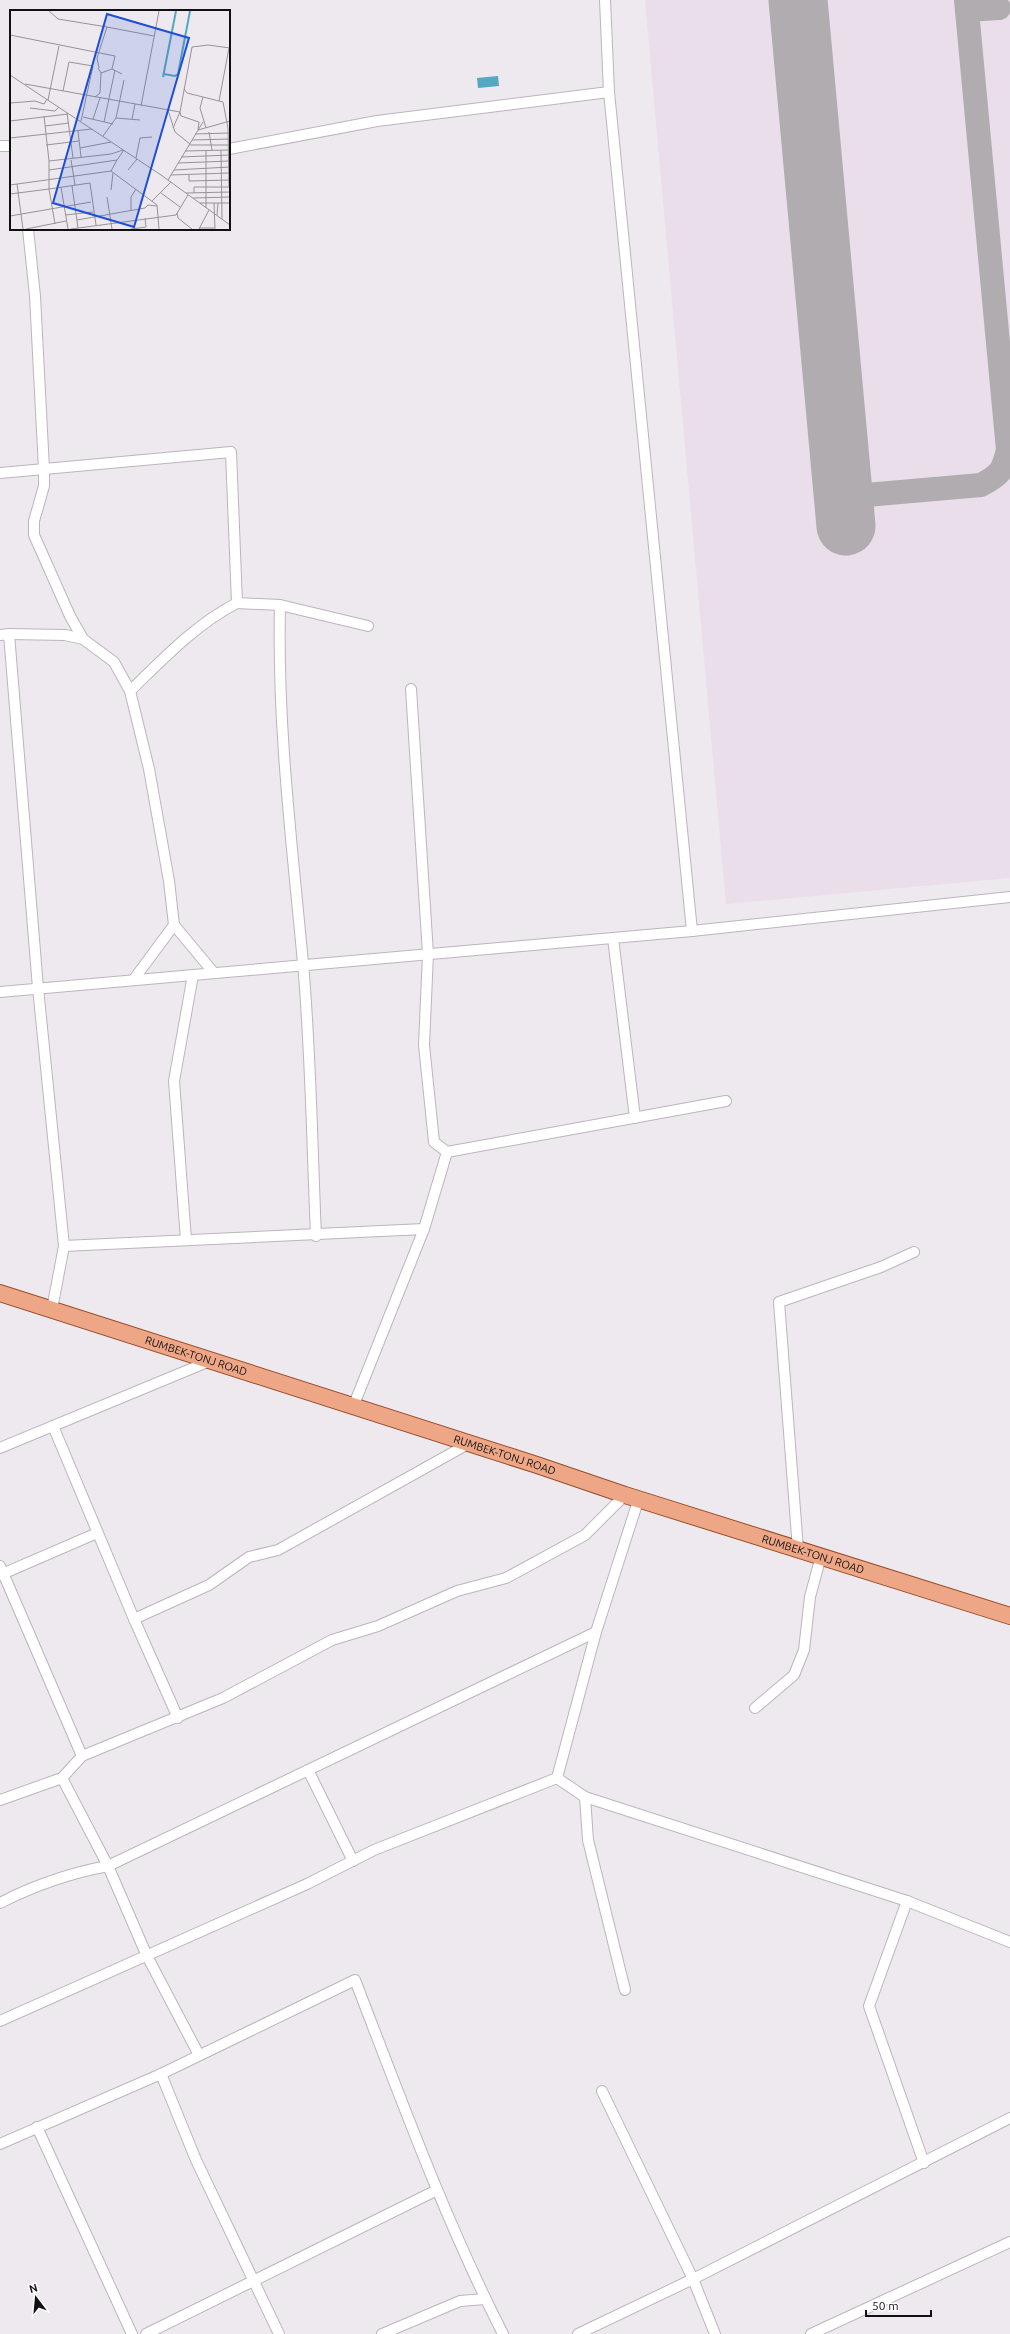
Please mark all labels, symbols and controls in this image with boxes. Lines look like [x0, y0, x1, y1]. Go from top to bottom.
inset map [10, 10, 230, 230]
street label: RUMBEK-TONJ ROAD [144, 1334, 249, 1378]
street label: RUMBEK-TONJ ROAD [452, 1433, 558, 1477]
street label: RUMBEK-TONJ ROAD [760, 1532, 866, 1576]
north arrow [16, 2278, 56, 2318]
text: N [28, 2281, 39, 2295]
scale bar [866, 2292, 931, 2318]
text: 50 m [872, 2299, 899, 2312]

